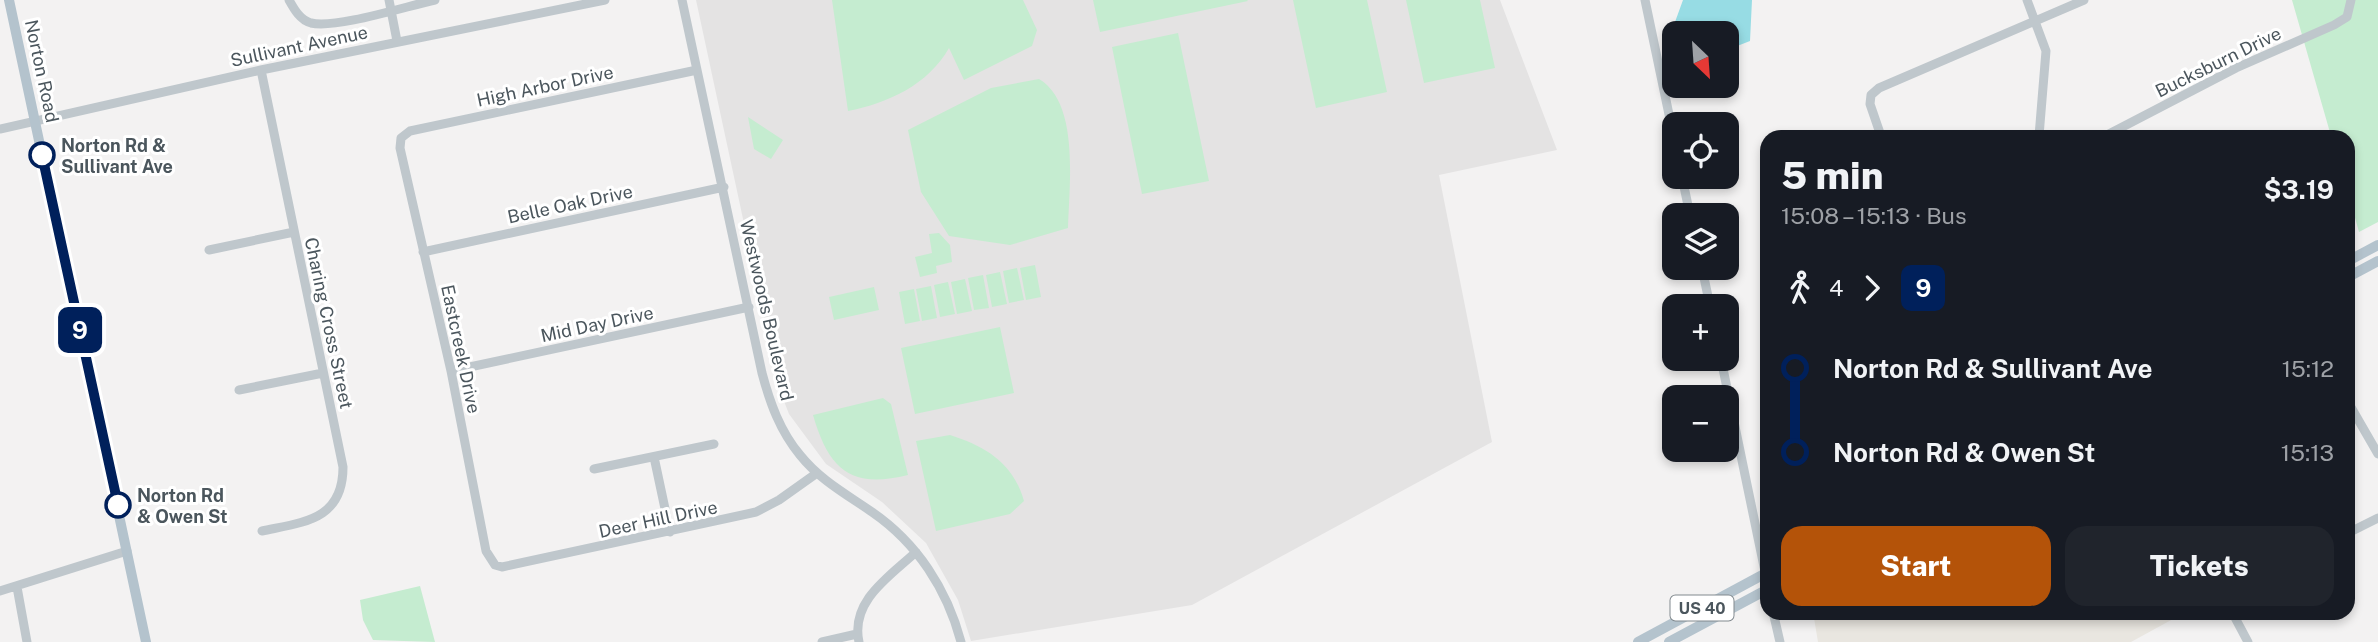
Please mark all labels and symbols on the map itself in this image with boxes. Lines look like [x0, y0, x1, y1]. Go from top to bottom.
street label: Norton Road [21, 18, 63, 124]
street label: Sullivant Avenue [229, 21, 369, 71]
north arrow [1662, 21, 1740, 98]
street label: Bucksburn Drive [2152, 22, 2284, 102]
street label: High Arbor Drive [475, 61, 615, 111]
place label: Norton Rd & Sullivant Ave [61, 135, 173, 177]
marker: Norton Rd & Sullivant Ave [29, 142, 55, 168]
street label: Belle Oak Drive [505, 180, 635, 228]
street label: Westwoods Boulevard [736, 217, 798, 403]
street label: Charing Cross Street [301, 235, 357, 411]
street label: Eastcreek Drive [437, 283, 485, 415]
street label: Mid Day Drive [539, 302, 655, 346]
line badge: 9 [57, 307, 103, 353]
place label: Norton Rd & Owen St [137, 485, 228, 527]
marker: Norton Rd & Owen St [105, 492, 131, 518]
street label: Deer Hill Drive [597, 496, 719, 542]
road number: US 40 [1670, 596, 1734, 621]

